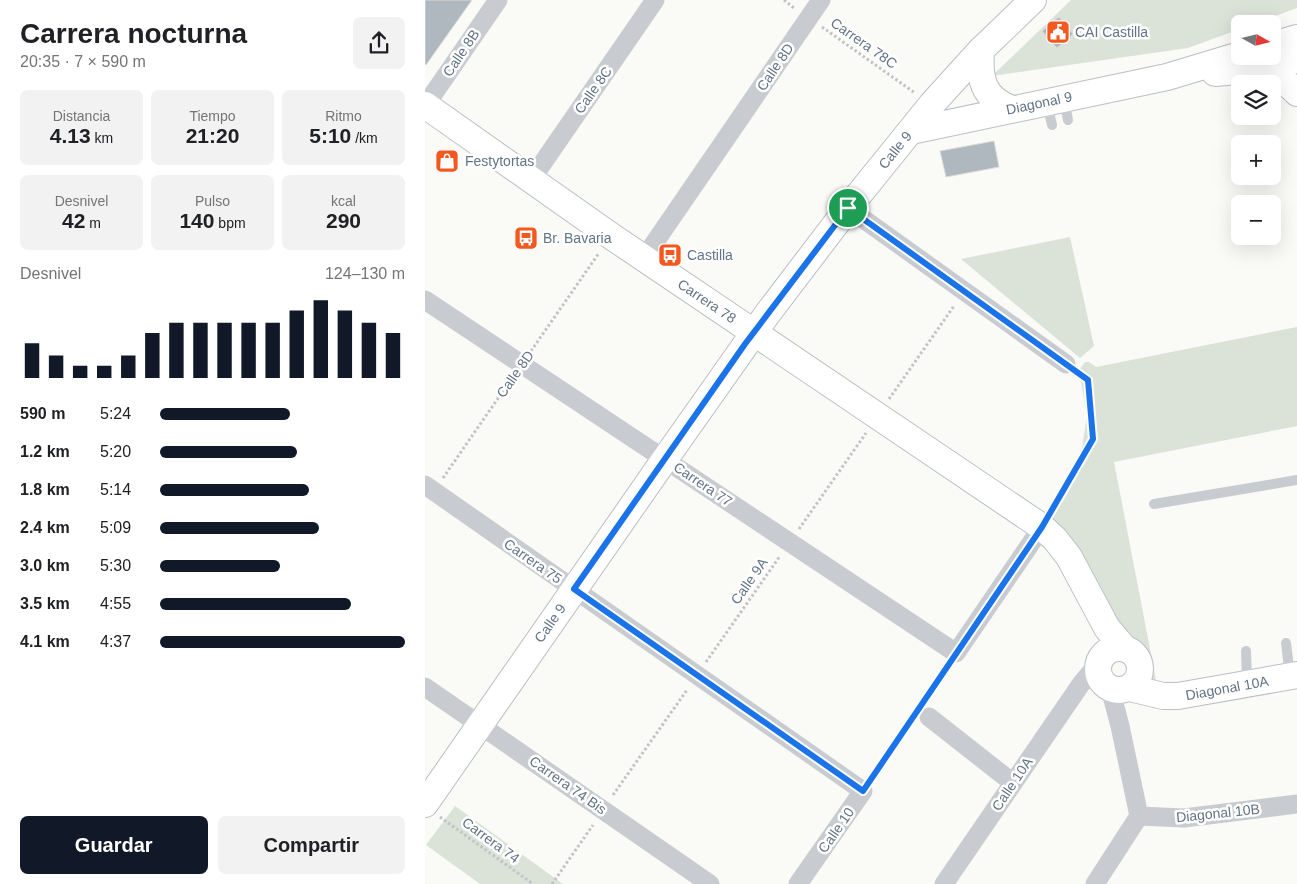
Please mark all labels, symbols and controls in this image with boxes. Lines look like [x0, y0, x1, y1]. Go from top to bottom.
street label: Carrera 78C [828, 14, 900, 72]
north arrow [1231, 15, 1281, 65]
map controls [1231, 15, 1281, 245]
button: share [353, 17, 405, 69]
text: Carrera nocturna [20, 18, 247, 49]
public building icon: CAI Castilla [1045, 19, 1071, 45]
place label: CAI Castilla [1075, 24, 1148, 40]
street label: Calle 8B [440, 27, 482, 79]
street label: Calle 8D [753, 40, 797, 94]
text: 20:35 · 7 × 590 m [20, 53, 146, 70]
street label: Calle 8C [571, 63, 615, 117]
button: layers [1231, 75, 1281, 125]
street label: Diagonal 9 [1005, 88, 1074, 118]
text: Distancia [53, 108, 110, 124]
text: Tiempo [189, 108, 236, 124]
text: Ritmo [325, 108, 362, 124]
text: 4.13 [50, 124, 91, 147]
text: 21:20 [186, 124, 239, 147]
text: 5:10 [309, 124, 351, 147]
street label: Calle 9 [875, 128, 915, 172]
text: km [91, 130, 113, 146]
text: /km [351, 130, 378, 146]
button: + [1231, 135, 1281, 185]
shop icon: Festytortas [434, 148, 460, 174]
place label: Festytortas [465, 153, 534, 169]
pin [827, 187, 869, 229]
text: Desnivel [55, 193, 108, 209]
text: Pulso [195, 193, 230, 209]
text: kcal [331, 193, 356, 209]
icon: arrive [834, 194, 862, 222]
button: − [1231, 195, 1281, 245]
text: 42 [62, 209, 85, 232]
text: 140 [179, 209, 214, 232]
text: 290 [326, 209, 361, 232]
text: m [85, 215, 101, 231]
text: bpm [214, 215, 246, 231]
bus stop icon: Br. Bavaria [513, 225, 539, 251]
place label: Br. Bavaria [543, 230, 612, 246]
bus stop icon: Castilla [657, 242, 683, 268]
place label: Castilla [687, 247, 733, 263]
text: Desnivel [20, 265, 81, 282]
text: 124–130 m [325, 265, 405, 282]
street label: Carrera 78 [675, 276, 739, 326]
street label: Calle 8D [493, 347, 537, 401]
text: 590 m [20, 405, 65, 422]
text: 5:24 [100, 405, 131, 422]
text: 1.2 km [20, 443, 70, 460]
text: 5:20 [100, 443, 131, 460]
street label: Carrera 77 [671, 459, 735, 509]
text: 1.8 km [20, 481, 70, 498]
text: 5:14 [100, 481, 131, 498]
text: 2.4 km [20, 519, 70, 536]
text: 5:09 [100, 519, 131, 536]
street label: Carrera 75 [501, 535, 565, 587]
street label: Calle 9A [727, 554, 771, 607]
text: 3.0 km [20, 557, 70, 574]
text: 5:30 [100, 557, 131, 574]
text: 3.5 km [20, 595, 70, 612]
text: 4:55 [100, 595, 131, 612]
street label: Calle 9 [531, 600, 569, 645]
text: 4.1 km [20, 633, 70, 650]
text: 4:37 [100, 633, 131, 650]
street label: Diagonal 10A [1184, 673, 1270, 703]
street label: Carrera 74 Bis [526, 753, 610, 817]
street label: Calle 10A [988, 754, 1036, 814]
street label: Diagonal 10B [1175, 801, 1261, 825]
street label: Calle 10 [815, 804, 857, 856]
street label: Carrera 74 [459, 814, 523, 866]
button: Guardar [20, 816, 208, 874]
button: Compartir [218, 816, 405, 874]

